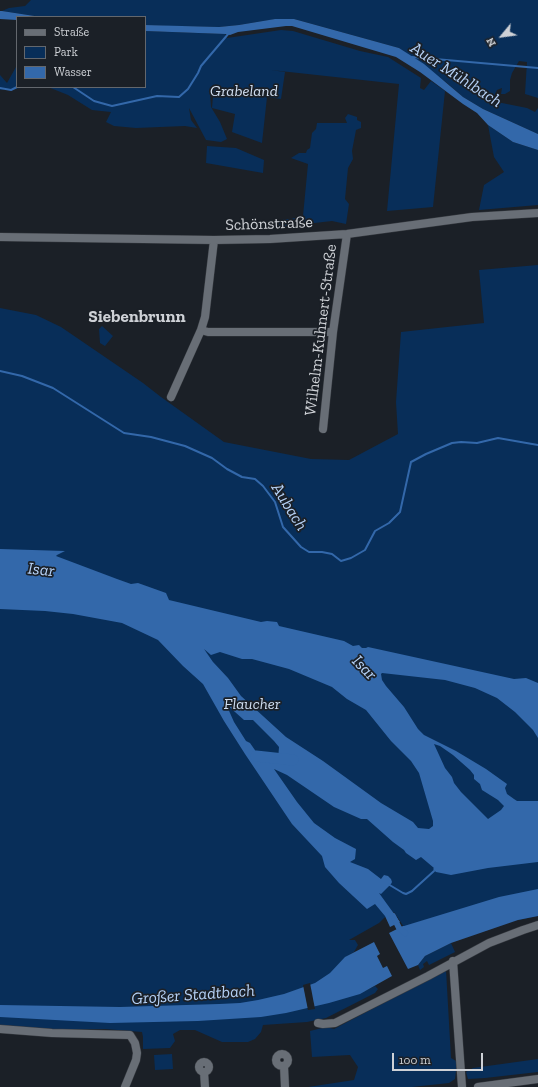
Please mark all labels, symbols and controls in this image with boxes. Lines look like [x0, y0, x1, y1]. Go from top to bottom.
legend [16, 16, 146, 88]
north arrow [482, 16, 522, 56]
text: Straße [54, 25, 89, 39]
text: N [483, 35, 499, 49]
water label: Auer Mühlbach [406, 38, 506, 112]
text: Park [54, 45, 78, 59]
text: Wasser [54, 65, 92, 79]
park label: Grabeland [210, 81, 278, 101]
street label: Schönstraße [225, 213, 313, 235]
street label: Wilhelm-Kuhnert-Straße [301, 243, 341, 417]
district label: Siebenbrunn [88, 307, 186, 327]
water label: Aubach [266, 479, 312, 535]
water label: Isar [27, 558, 55, 582]
water label: Isar [347, 651, 381, 685]
park label: Flaucher [224, 694, 280, 714]
water label: Großer Stadtbach [131, 981, 255, 1009]
scale bar [394, 1045, 485, 1071]
text: 100 m [399, 1053, 431, 1067]

